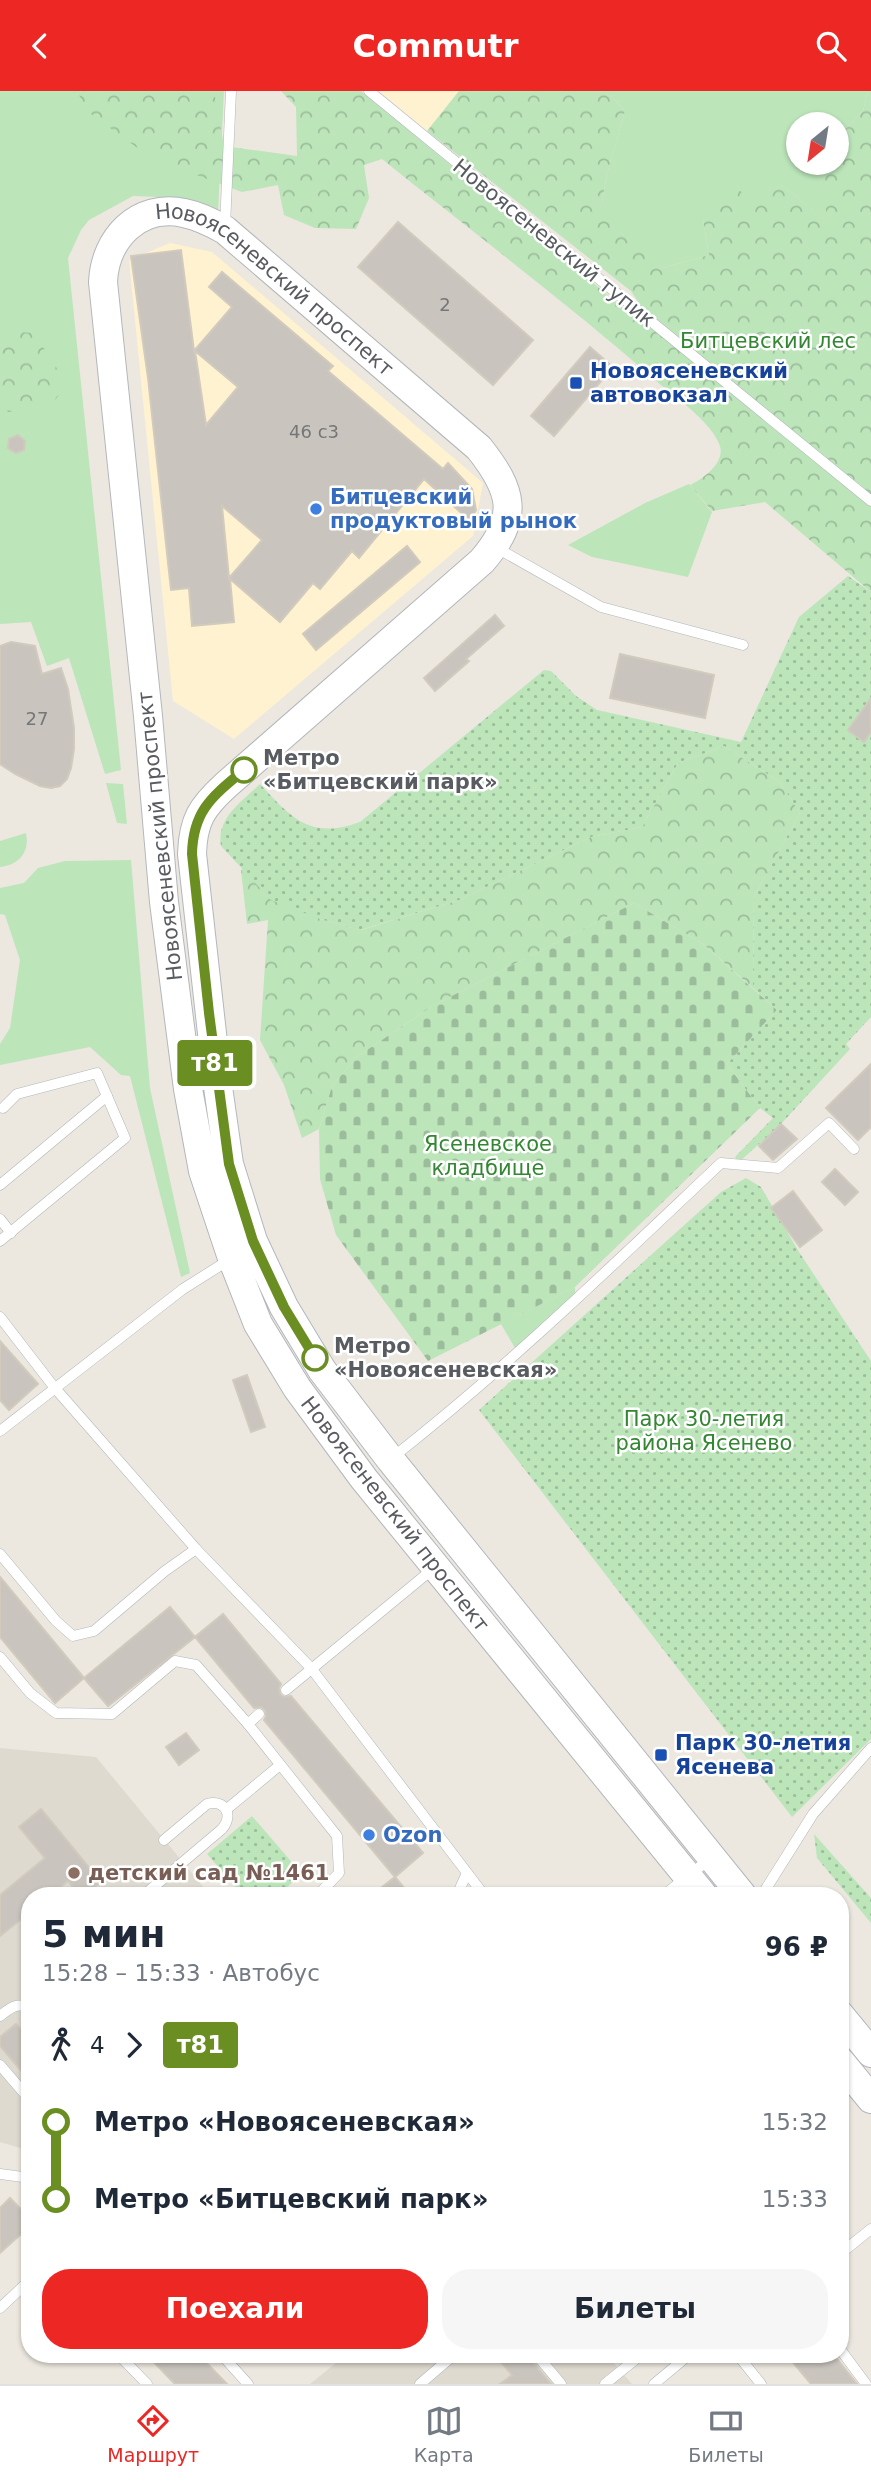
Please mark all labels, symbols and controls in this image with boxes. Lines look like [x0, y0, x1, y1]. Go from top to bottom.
icon: back [21, 27, 59, 65]
text: Commutr [352, 27, 519, 65]
icon: search [812, 27, 850, 65]
north arrow [786, 112, 849, 175]
map controls [786, 112, 849, 175]
street label: Новоясеневский тупик [448, 154, 660, 332]
street label: Новоясеневский проспект [154, 199, 398, 381]
house number: 2 [439, 294, 451, 315]
park label: Битцевский лес [680, 329, 856, 353]
place label: Новоясеневский автовокзал [590, 359, 788, 407]
marker: Новоясеневский автовокзал [568, 375, 584, 391]
house number: 46 с3 [289, 421, 339, 442]
place label: Битцевский продуктовый рынок [330, 485, 577, 533]
marker: Битцевский продуктовый рынок [308, 501, 324, 517]
street label: Новоясеневский проспект [133, 690, 187, 982]
house number: 27 [26, 708, 48, 729]
place label: Метро «Битцевский парк» [263, 746, 498, 794]
marker: Метро «Битцевский парк» [231, 757, 257, 783]
line badge: т81 [175, 1040, 255, 1086]
text: т81 [191, 1049, 239, 1077]
park label: Ясеневское кладбище [424, 1132, 552, 1180]
place label: Метро «Новоясеневская» [334, 1334, 557, 1382]
marker: Метро «Новоясеневская» [302, 1345, 328, 1371]
street label: Новоясеневский проспект [296, 1392, 494, 1636]
park label: Парк 30-летия района Ясенево [616, 1407, 792, 1455]
place label: Парк 30-летия Ясенева [675, 1731, 851, 1779]
marker: Парк 30-летия Ясенева [653, 1747, 669, 1763]
place label: Ozon [383, 1823, 442, 1847]
marker: Ozon [361, 1827, 377, 1843]
place label: детский сад №1461 [88, 1861, 329, 1885]
marker: детский сад №1461 [66, 1865, 82, 1881]
text: 5 мин [42, 1912, 166, 1956]
text: 96 ₽ [765, 1932, 828, 1962]
text: 15:28 – 15:33 · Автобус [42, 1960, 320, 1986]
icon: walk [42, 2026, 80, 2064]
icon: forward [115, 2026, 153, 2064]
text: т81 [177, 2031, 224, 2059]
text: 4 [90, 2032, 105, 2058]
text: Метро «Новоясеневская» [94, 2107, 475, 2137]
text: 15:32 [762, 2109, 828, 2135]
text: Метро «Битцевский парк» [94, 2184, 488, 2214]
text: 15:33 [762, 2186, 828, 2212]
button: Поехали [42, 2269, 428, 2349]
button: Билеты [442, 2269, 828, 2349]
tab: Маршрут [107, 2402, 199, 2466]
tab: Карта [414, 2402, 474, 2466]
tab: Билеты [688, 2402, 764, 2466]

